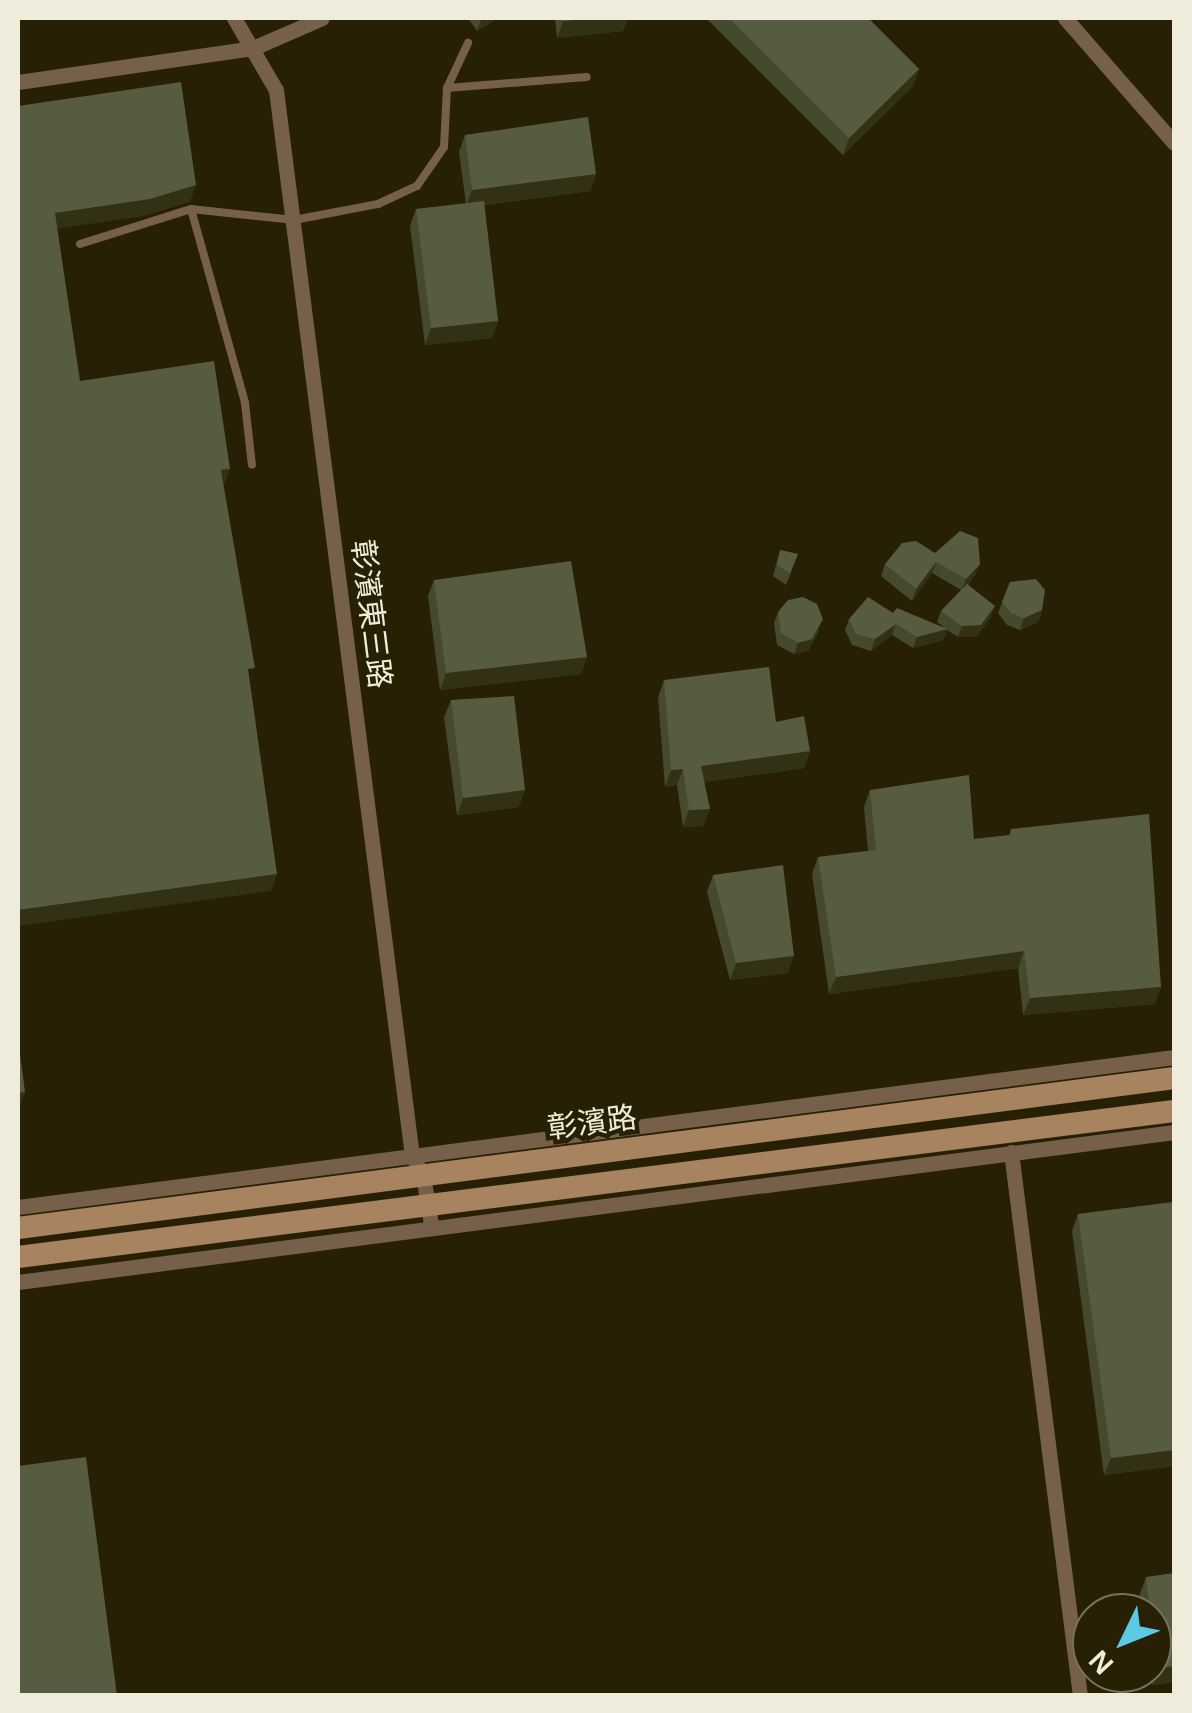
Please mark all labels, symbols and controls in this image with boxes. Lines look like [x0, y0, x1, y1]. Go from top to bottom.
street label: 彰濱東三路 [344, 537, 398, 691]
street label: 彰濱路 [545, 1100, 639, 1146]
north arrow [1072, 1593, 1172, 1693]
text: N [1083, 1644, 1119, 1680]

